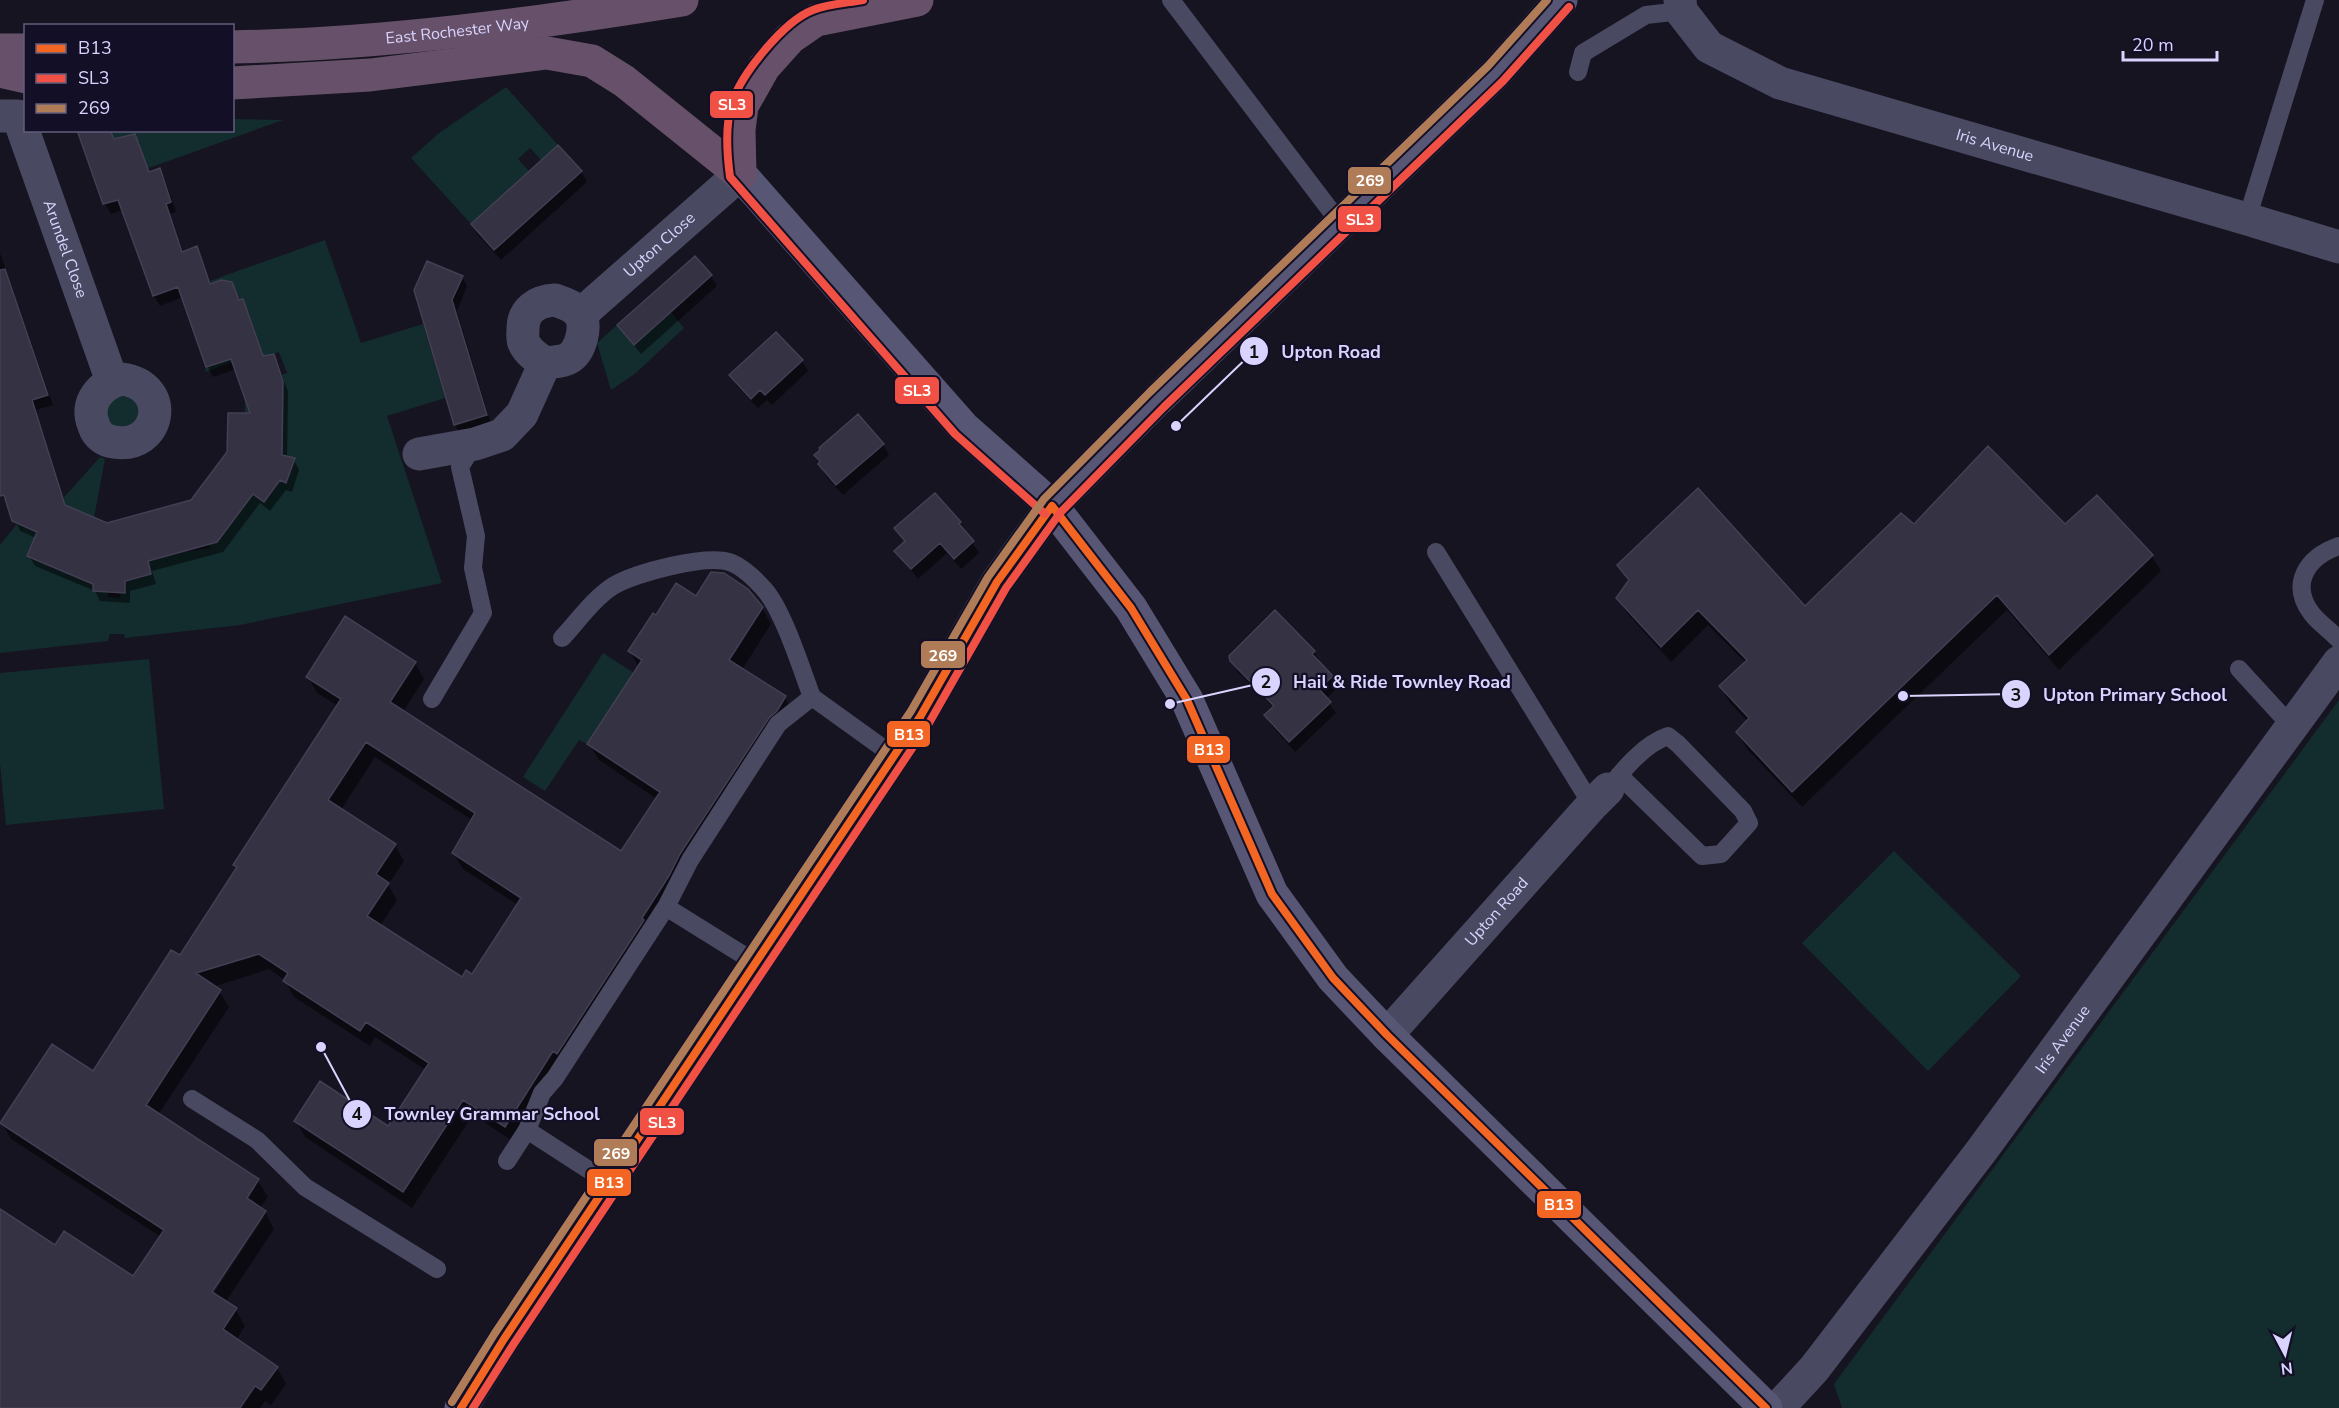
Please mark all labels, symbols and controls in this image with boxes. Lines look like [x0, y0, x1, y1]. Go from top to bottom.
street label: East Rochester Way [385, 12, 531, 50]
legend [24, 24, 234, 132]
scale bar [2123, 24, 2218, 62]
text: 20 m [2132, 33, 2174, 57]
text: B13 [78, 36, 112, 60]
text: SL3 [78, 66, 110, 90]
line badge: SL3 [709, 90, 754, 119]
text: SL3 [718, 94, 746, 116]
text: 269 [78, 96, 110, 120]
street label: Iris Avenue [1953, 124, 2036, 167]
line badge: 269 [1347, 166, 1392, 195]
text: 269 [1356, 170, 1384, 192]
street label: Arundel Close [38, 197, 93, 301]
line badge: SL3 [1337, 205, 1382, 233]
street label: Upton Close [619, 207, 700, 283]
text: SL3 [1346, 209, 1374, 231]
callout: Upton Road [1239, 333, 1392, 369]
text: 1 [1249, 340, 1259, 364]
text: Upton Road [1281, 340, 1381, 364]
line badge: SL3 [894, 376, 940, 405]
text: SL3 [903, 380, 931, 402]
line badge: 269 [920, 640, 966, 669]
text: 269 [929, 645, 957, 667]
callout: Hail & Ride Townley Road [1251, 664, 1523, 700]
text: 2 [1261, 670, 1271, 694]
text: Hail & Ride Townley Road [1293, 670, 1511, 694]
callout: Upton Primary School [2001, 676, 2239, 712]
text: 3 [2011, 683, 2021, 707]
text: Upton Primary School [2043, 683, 2227, 707]
line badge: B13 [886, 720, 931, 748]
text: B13 [894, 724, 924, 746]
line badge: B13 [1186, 735, 1231, 764]
text: B13 [1194, 739, 1224, 761]
street label: Upton Road [1460, 872, 1534, 951]
street label: Iris Avenue [2030, 1001, 2095, 1078]
callout: Townley Grammar School [342, 1096, 612, 1132]
text: 4 [352, 1102, 363, 1126]
text: Townley Grammar School [384, 1102, 600, 1126]
line badge: SL3 [639, 1107, 685, 1136]
text: SL3 [648, 1112, 676, 1134]
line badge: 269 [593, 1138, 638, 1167]
text: 269 [602, 1143, 630, 1165]
line badge: B13 [586, 1168, 632, 1197]
text: B13 [594, 1172, 624, 1194]
line badge: B13 [1536, 1190, 1582, 1219]
text: B13 [1544, 1194, 1574, 1216]
north arrow [2255, 1324, 2315, 1384]
text: N [2279, 1356, 2294, 1380]

